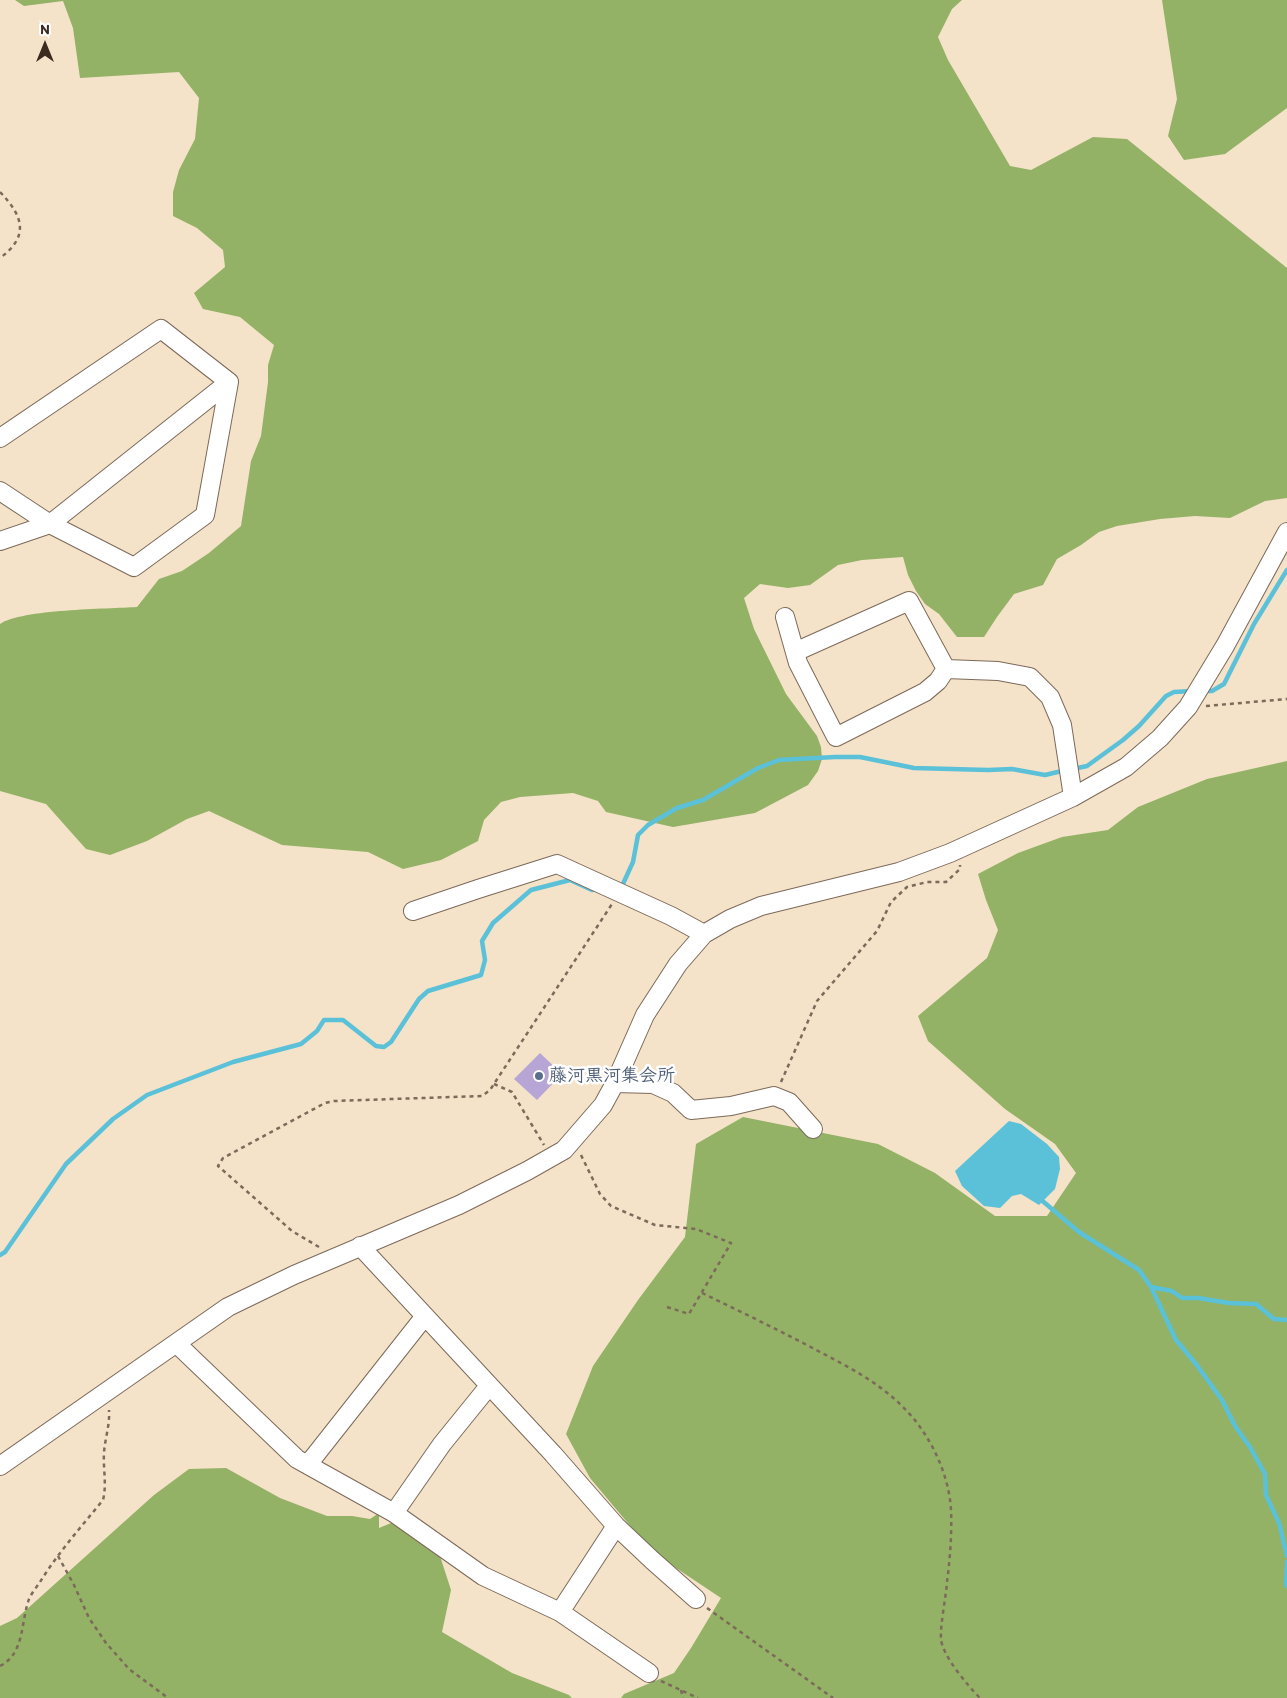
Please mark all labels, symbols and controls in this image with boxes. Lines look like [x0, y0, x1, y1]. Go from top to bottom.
north arrow [20, 20, 70, 70]
text: N [40, 21, 50, 38]
place label: 藤河黒河集会所 [549, 1065, 675, 1087]
marker: 藤河黒河集会所 [533, 1070, 545, 1082]

